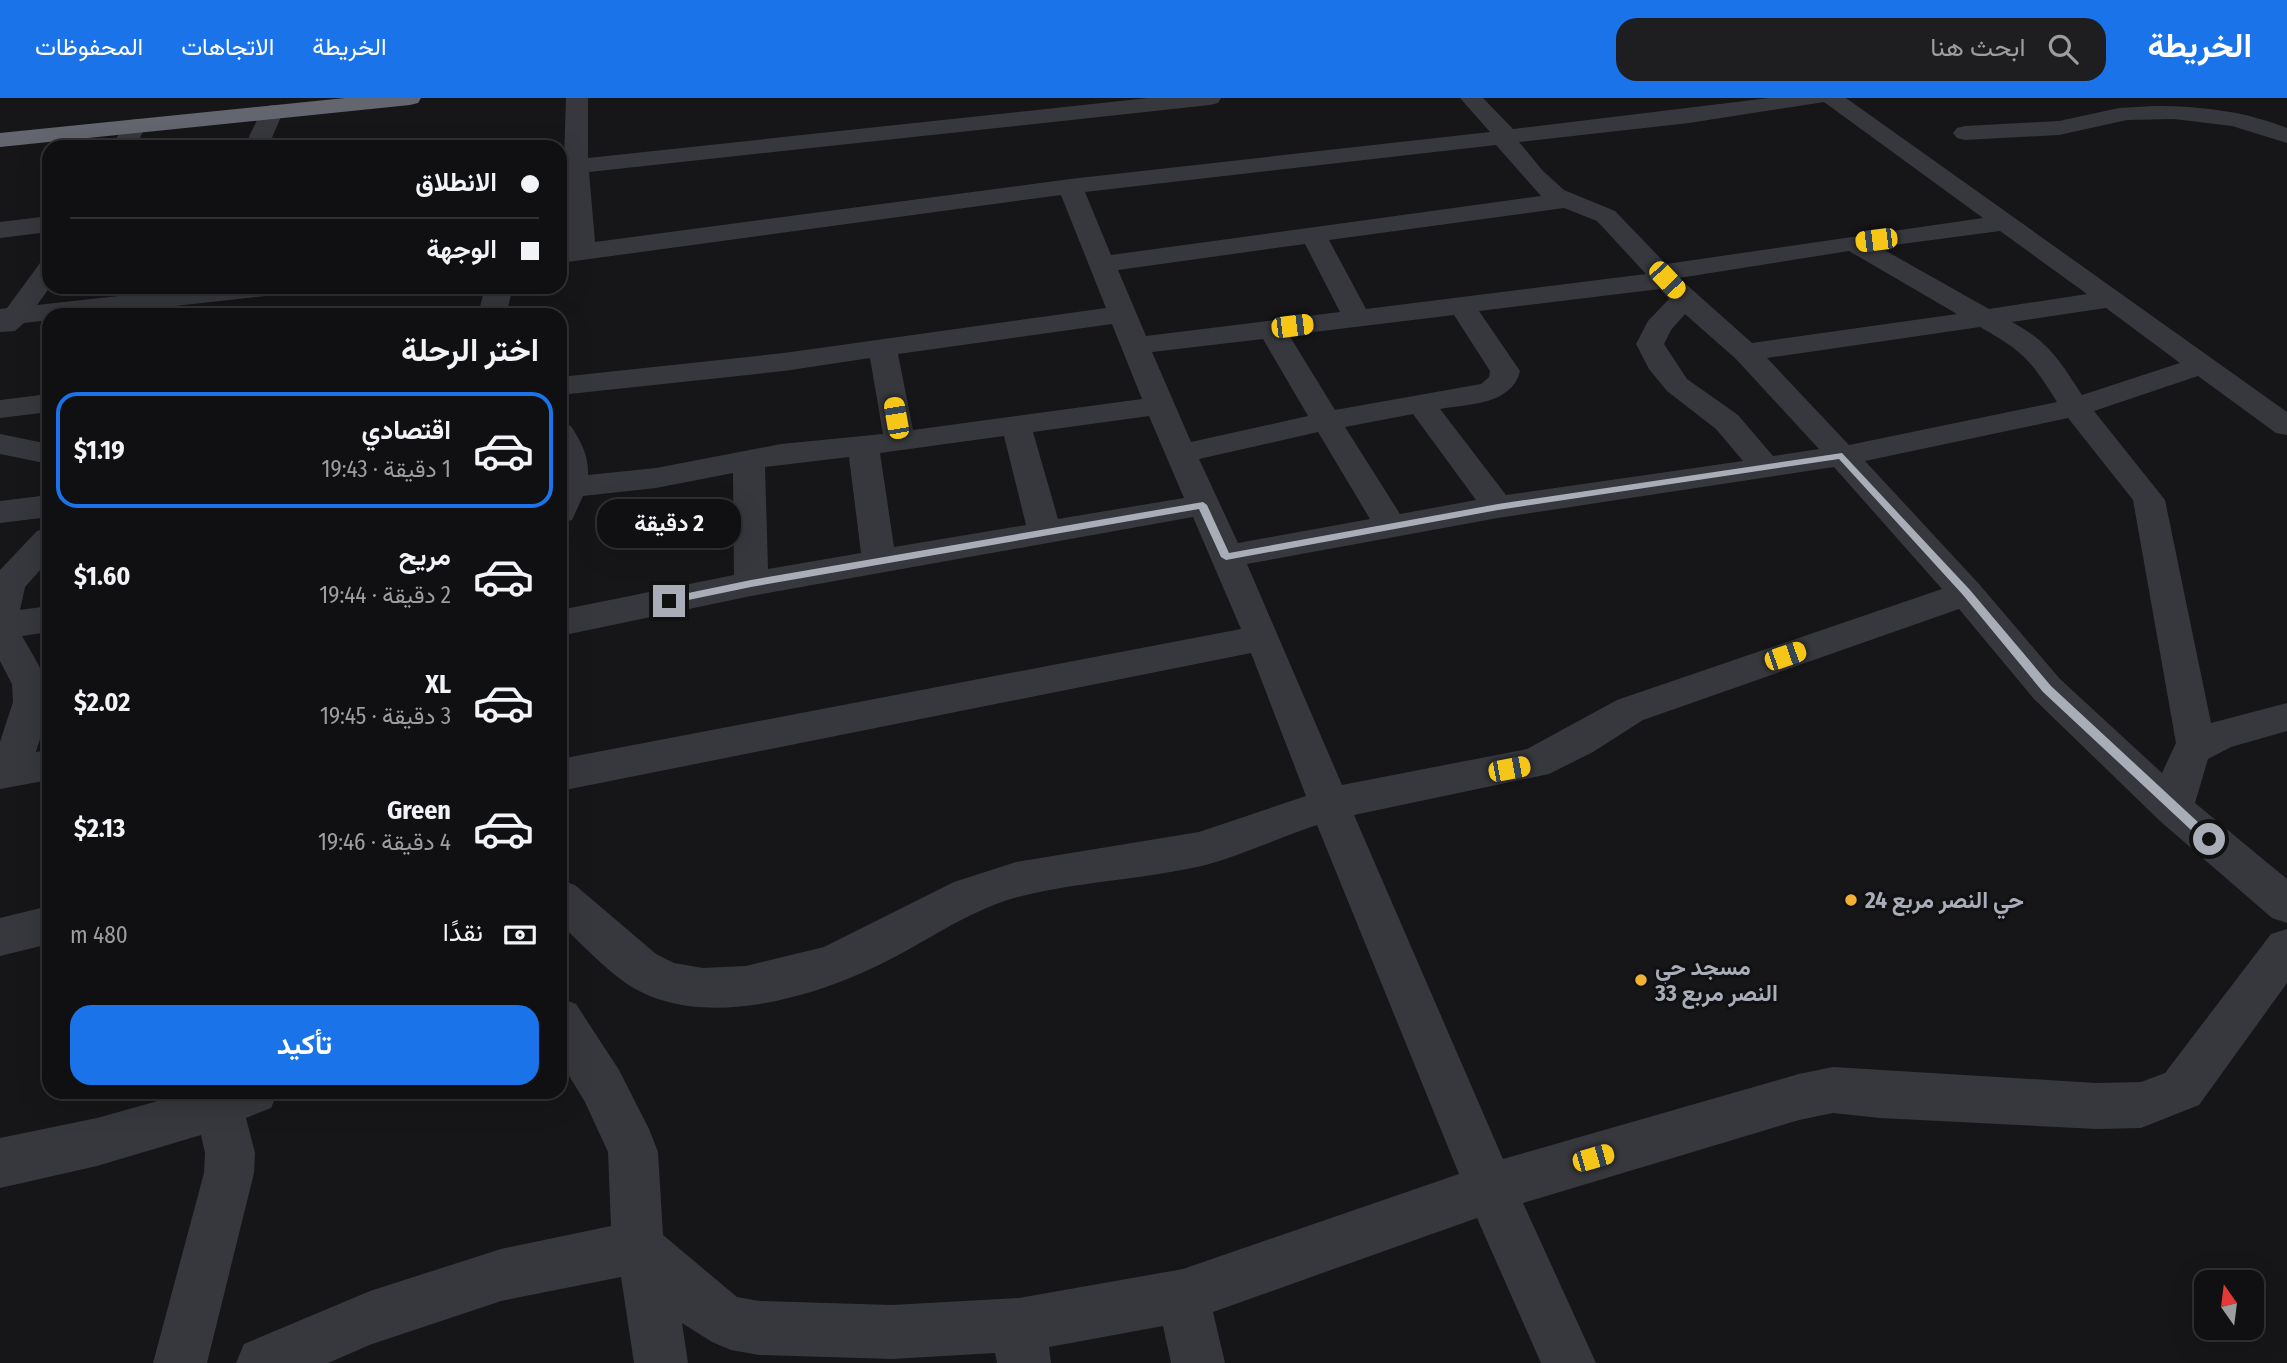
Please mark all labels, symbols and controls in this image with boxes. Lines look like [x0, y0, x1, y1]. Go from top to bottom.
search box [1616, 18, 2106, 81]
text: الخريطة [2148, 26, 2252, 66]
icon: search [2044, 30, 2082, 68]
text: ابحث هنا [1930, 32, 2026, 63]
text: المحفوظات [35, 33, 143, 61]
text: الاتجاهات [181, 33, 274, 61]
text: الخريطة [312, 33, 387, 61]
text: الانطلاق [415, 167, 497, 198]
car [1854, 227, 1899, 253]
text: الوجهة [426, 234, 497, 265]
car [1645, 257, 1690, 303]
car [1270, 313, 1315, 339]
text: اختر الرحلة [401, 331, 539, 369]
car [883, 395, 910, 441]
text: اقتصادي [362, 415, 451, 446]
icon: car [472, 419, 535, 482]
text: $1.19 [74, 435, 125, 466]
text: 1 دقيقة · 19:43 [322, 455, 451, 483]
callout: 2 دقيقة [597, 500, 741, 548]
text: 2 دقيقة [634, 509, 704, 537]
text: مريح [399, 541, 451, 572]
icon: car [472, 545, 535, 608]
text: $1.60 [74, 561, 131, 592]
text: 2 دقيقة · 19:44 [319, 581, 451, 609]
route end [653, 585, 685, 617]
car [1762, 639, 1809, 673]
text: XL [425, 669, 451, 700]
icon: car [472, 671, 535, 734]
text: $2.02 [74, 687, 130, 718]
text: 3 دقيقة · 19:45 [320, 702, 451, 730]
car [1487, 755, 1532, 783]
text: Green [387, 795, 451, 826]
icon: car [472, 797, 535, 860]
text: $2.13 [74, 813, 125, 844]
route start [2193, 823, 2225, 855]
text: 4 دقيقة · 19:46 [318, 828, 451, 856]
place label: حي النصر مربع 24 [1864, 886, 2024, 920]
marker: حي النصر مربع 24 [1843, 892, 1859, 908]
icon: cash [501, 916, 539, 954]
text: نقدًا [443, 917, 483, 948]
text: 480 m [70, 921, 128, 949]
place label: مسجد حي النصر مربع 33 [1654, 953, 1778, 1009]
marker: مسجد حي النصر مربع 33 [1633, 972, 1649, 988]
button: تأكيد [70, 1005, 539, 1085]
car [1570, 1142, 1617, 1174]
north arrow [2194, 1270, 2264, 1340]
map controls [2194, 1270, 2264, 1340]

